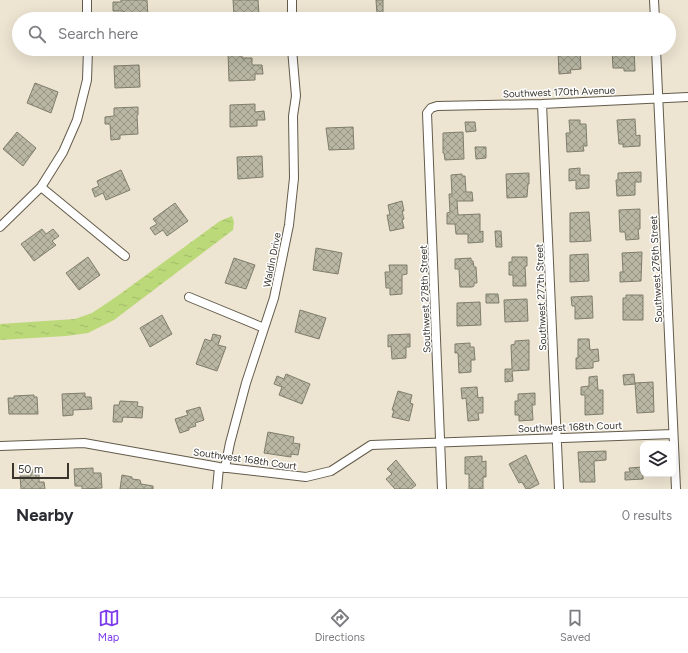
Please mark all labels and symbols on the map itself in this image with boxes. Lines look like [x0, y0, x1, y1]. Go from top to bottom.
street label: Southwest 170th Avenue [503, 84, 616, 100]
street label: Southwest 276th Street [647, 215, 665, 323]
street label: Waldin Drive [260, 231, 284, 289]
street label: Southwest 277th Street [533, 243, 549, 351]
street label: Southwest 278th Street [417, 245, 433, 353]
street label: Southwest 168th Court [518, 419, 623, 435]
street label: Southwest 168th Court [192, 445, 298, 473]
scale bar [12, 461, 69, 480]

